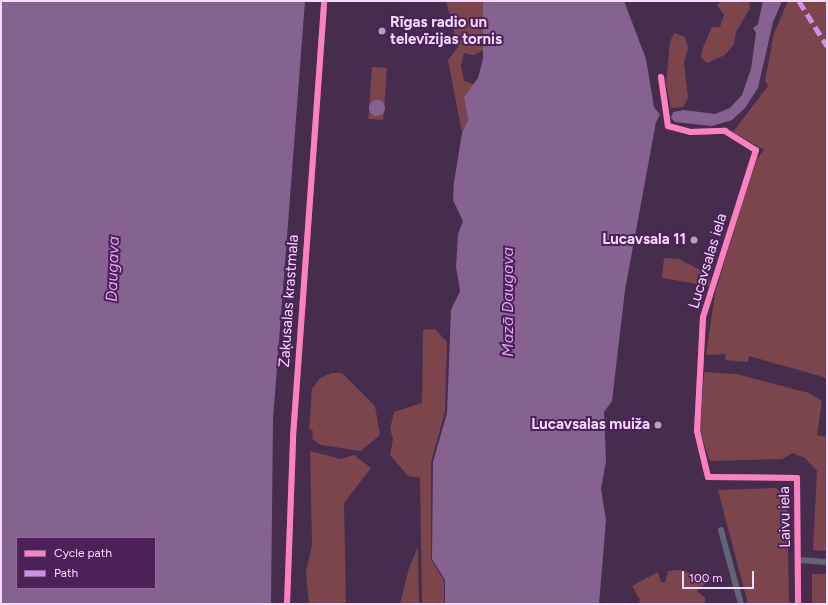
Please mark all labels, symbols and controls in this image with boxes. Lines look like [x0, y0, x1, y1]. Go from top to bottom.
place label: Rīgas radio un televīzijas tornis [390, 13, 502, 48]
marker: Rīgas radio un televīzijas tornis [377, 26, 387, 36]
street label: Lucavsalas iela [685, 211, 731, 311]
place label: Lucavsala 11 [602, 231, 686, 249]
street label: Zaķusalas krastmala [275, 234, 303, 368]
marker: Lucavsala 11 [689, 235, 699, 245]
water label: Daugava [102, 236, 124, 302]
water label: Mazā Daugava [498, 247, 518, 357]
place label: Lucavsalas muiža [531, 416, 650, 434]
marker: Lucavsalas muiža [653, 420, 663, 430]
street label: Laivu iela [775, 486, 795, 548]
legend [16, 537, 156, 589]
text: Cycle path [54, 546, 112, 560]
scale bar [684, 563, 756, 589]
text: Path [54, 566, 78, 580]
text: 100 m [689, 571, 723, 585]

